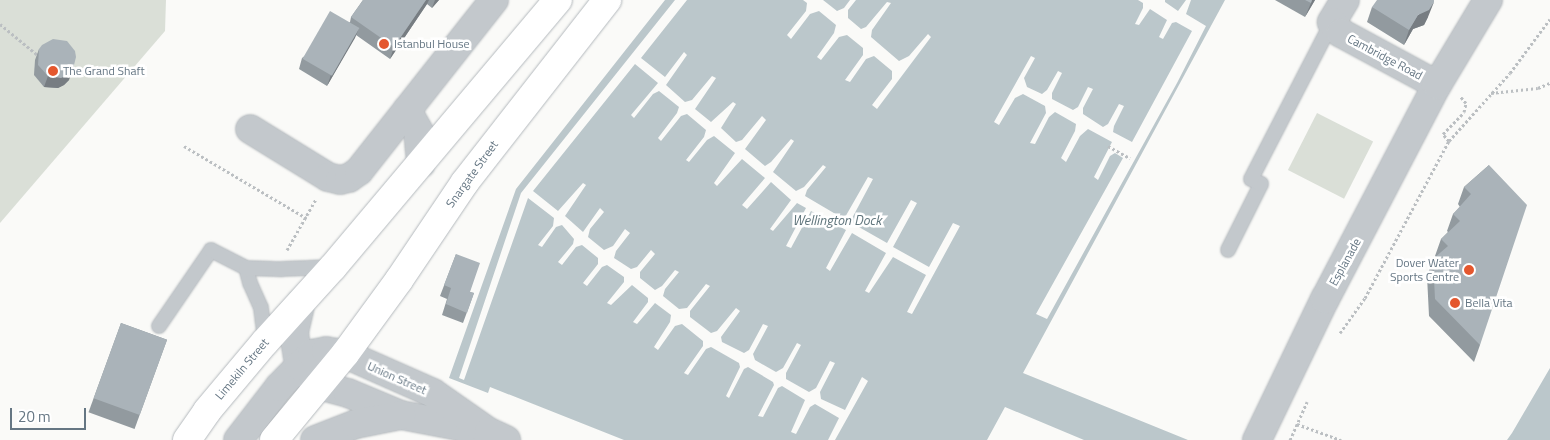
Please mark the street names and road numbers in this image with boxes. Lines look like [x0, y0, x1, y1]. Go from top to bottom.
street label: Cambridge Road [1345, 31, 1425, 83]
street label: Snargate Street [443, 138, 501, 210]
street label: Esplanade [1326, 236, 1364, 288]
street label: Limekiln Street [212, 335, 272, 403]
street label: Union Street [365, 359, 429, 397]

